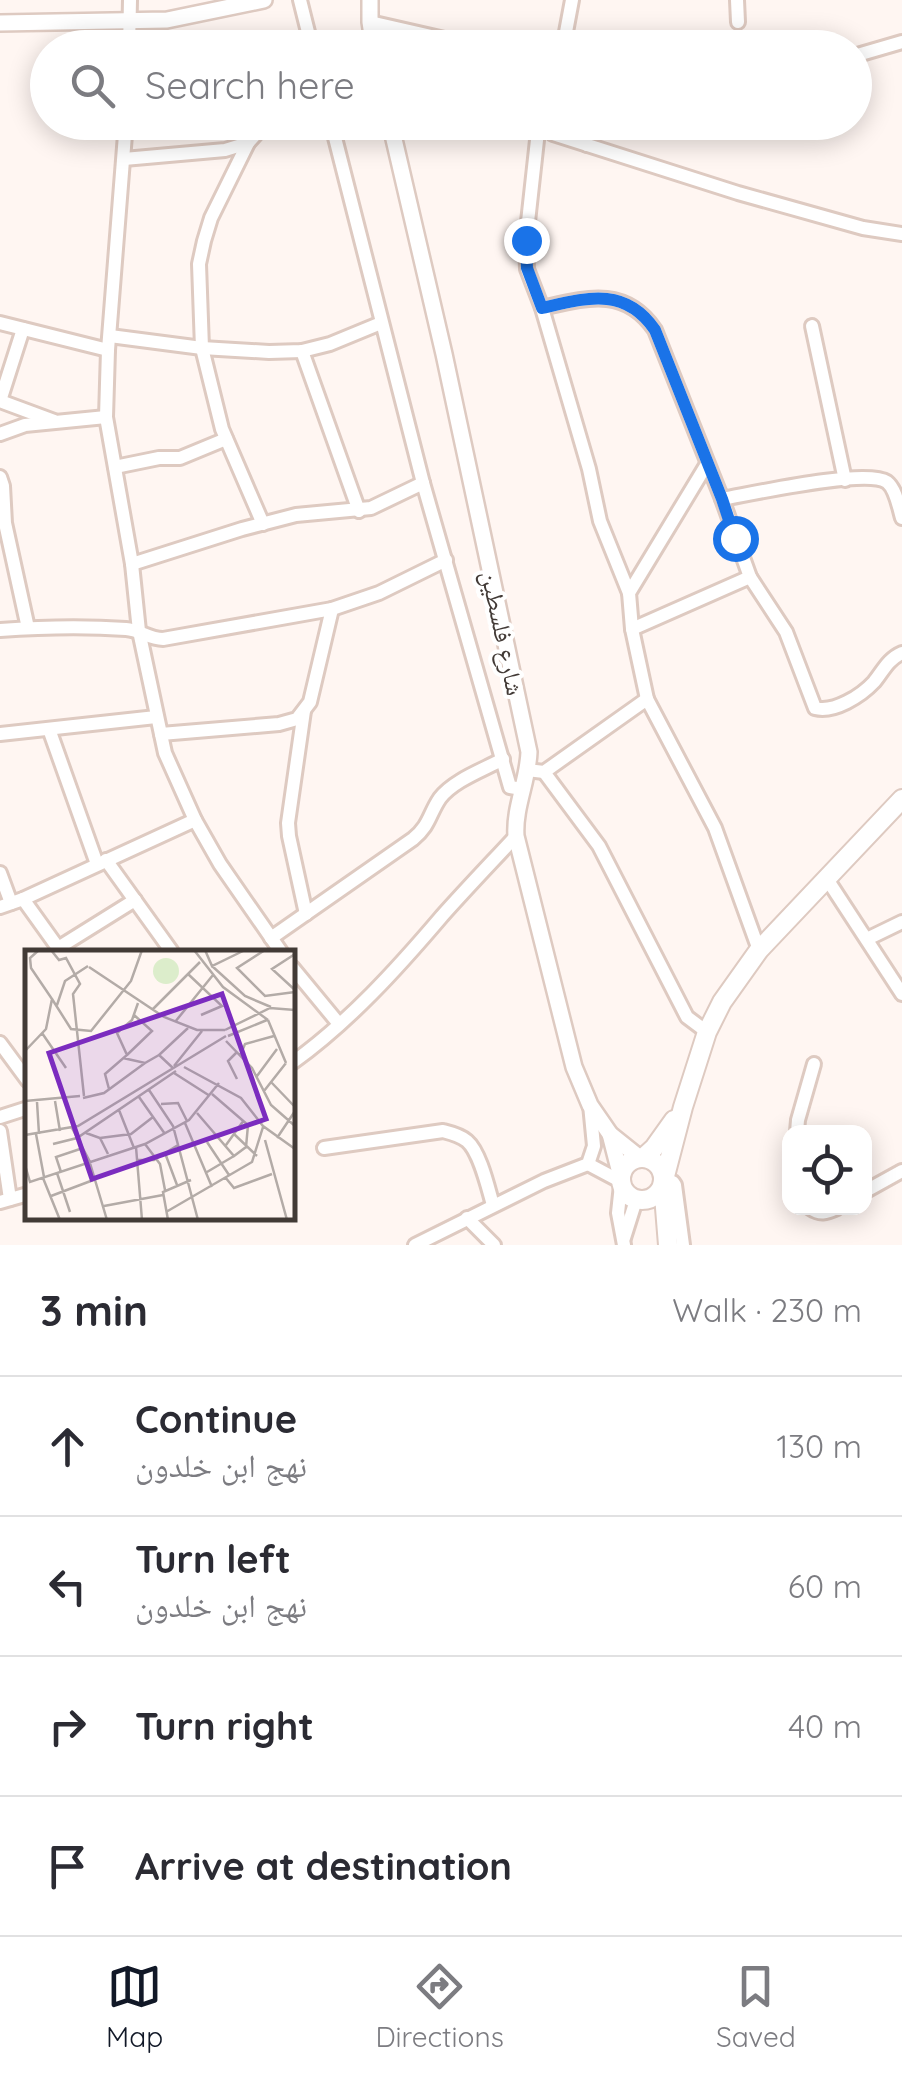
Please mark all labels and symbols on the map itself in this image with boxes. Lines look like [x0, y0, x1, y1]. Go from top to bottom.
route end [504, 218, 550, 264]
route start [713, 516, 759, 562]
street label: شارع فلسطين [474, 568, 532, 698]
inset map [25, 950, 295, 1220]

